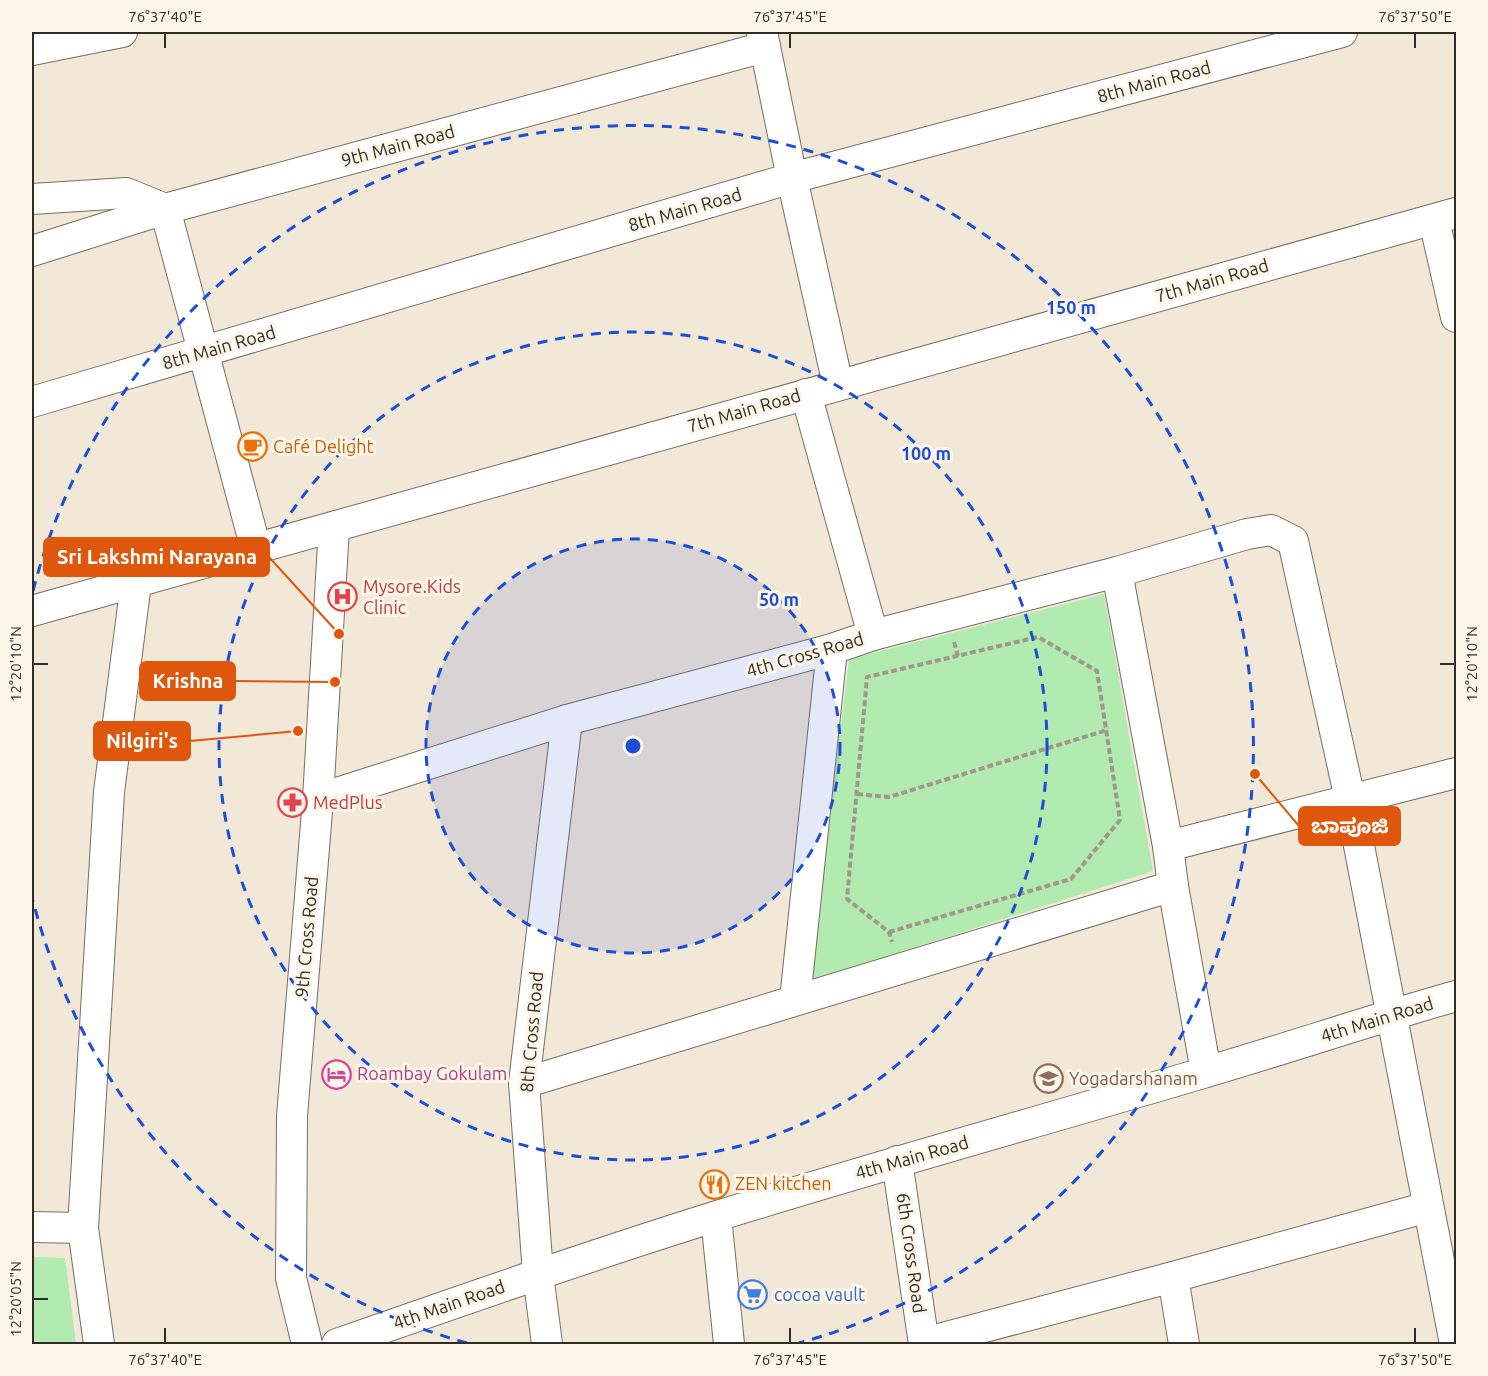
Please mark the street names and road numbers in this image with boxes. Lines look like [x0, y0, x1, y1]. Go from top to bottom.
street label: 8th Main Road [1095, 56, 1213, 106]
street label: 9th Main Road [339, 120, 457, 170]
street label: 8th Main Road [626, 183, 744, 235]
street label: 7th Main Road [1153, 254, 1271, 306]
street label: 8th Main Road [160, 321, 278, 373]
street label: 7th Main Road [685, 384, 803, 436]
street label: 4th Cross Road [744, 628, 866, 680]
street label: 9th Cross Road [291, 876, 321, 998]
street label: 8th Cross Road [516, 971, 546, 1093]
street label: 4th Main Road [1318, 992, 1435, 1046]
street label: 4th Main Road [853, 1131, 971, 1183]
street label: 6th Cross Road [894, 1191, 930, 1314]
street label: 4th Main Road [390, 1276, 507, 1333]

